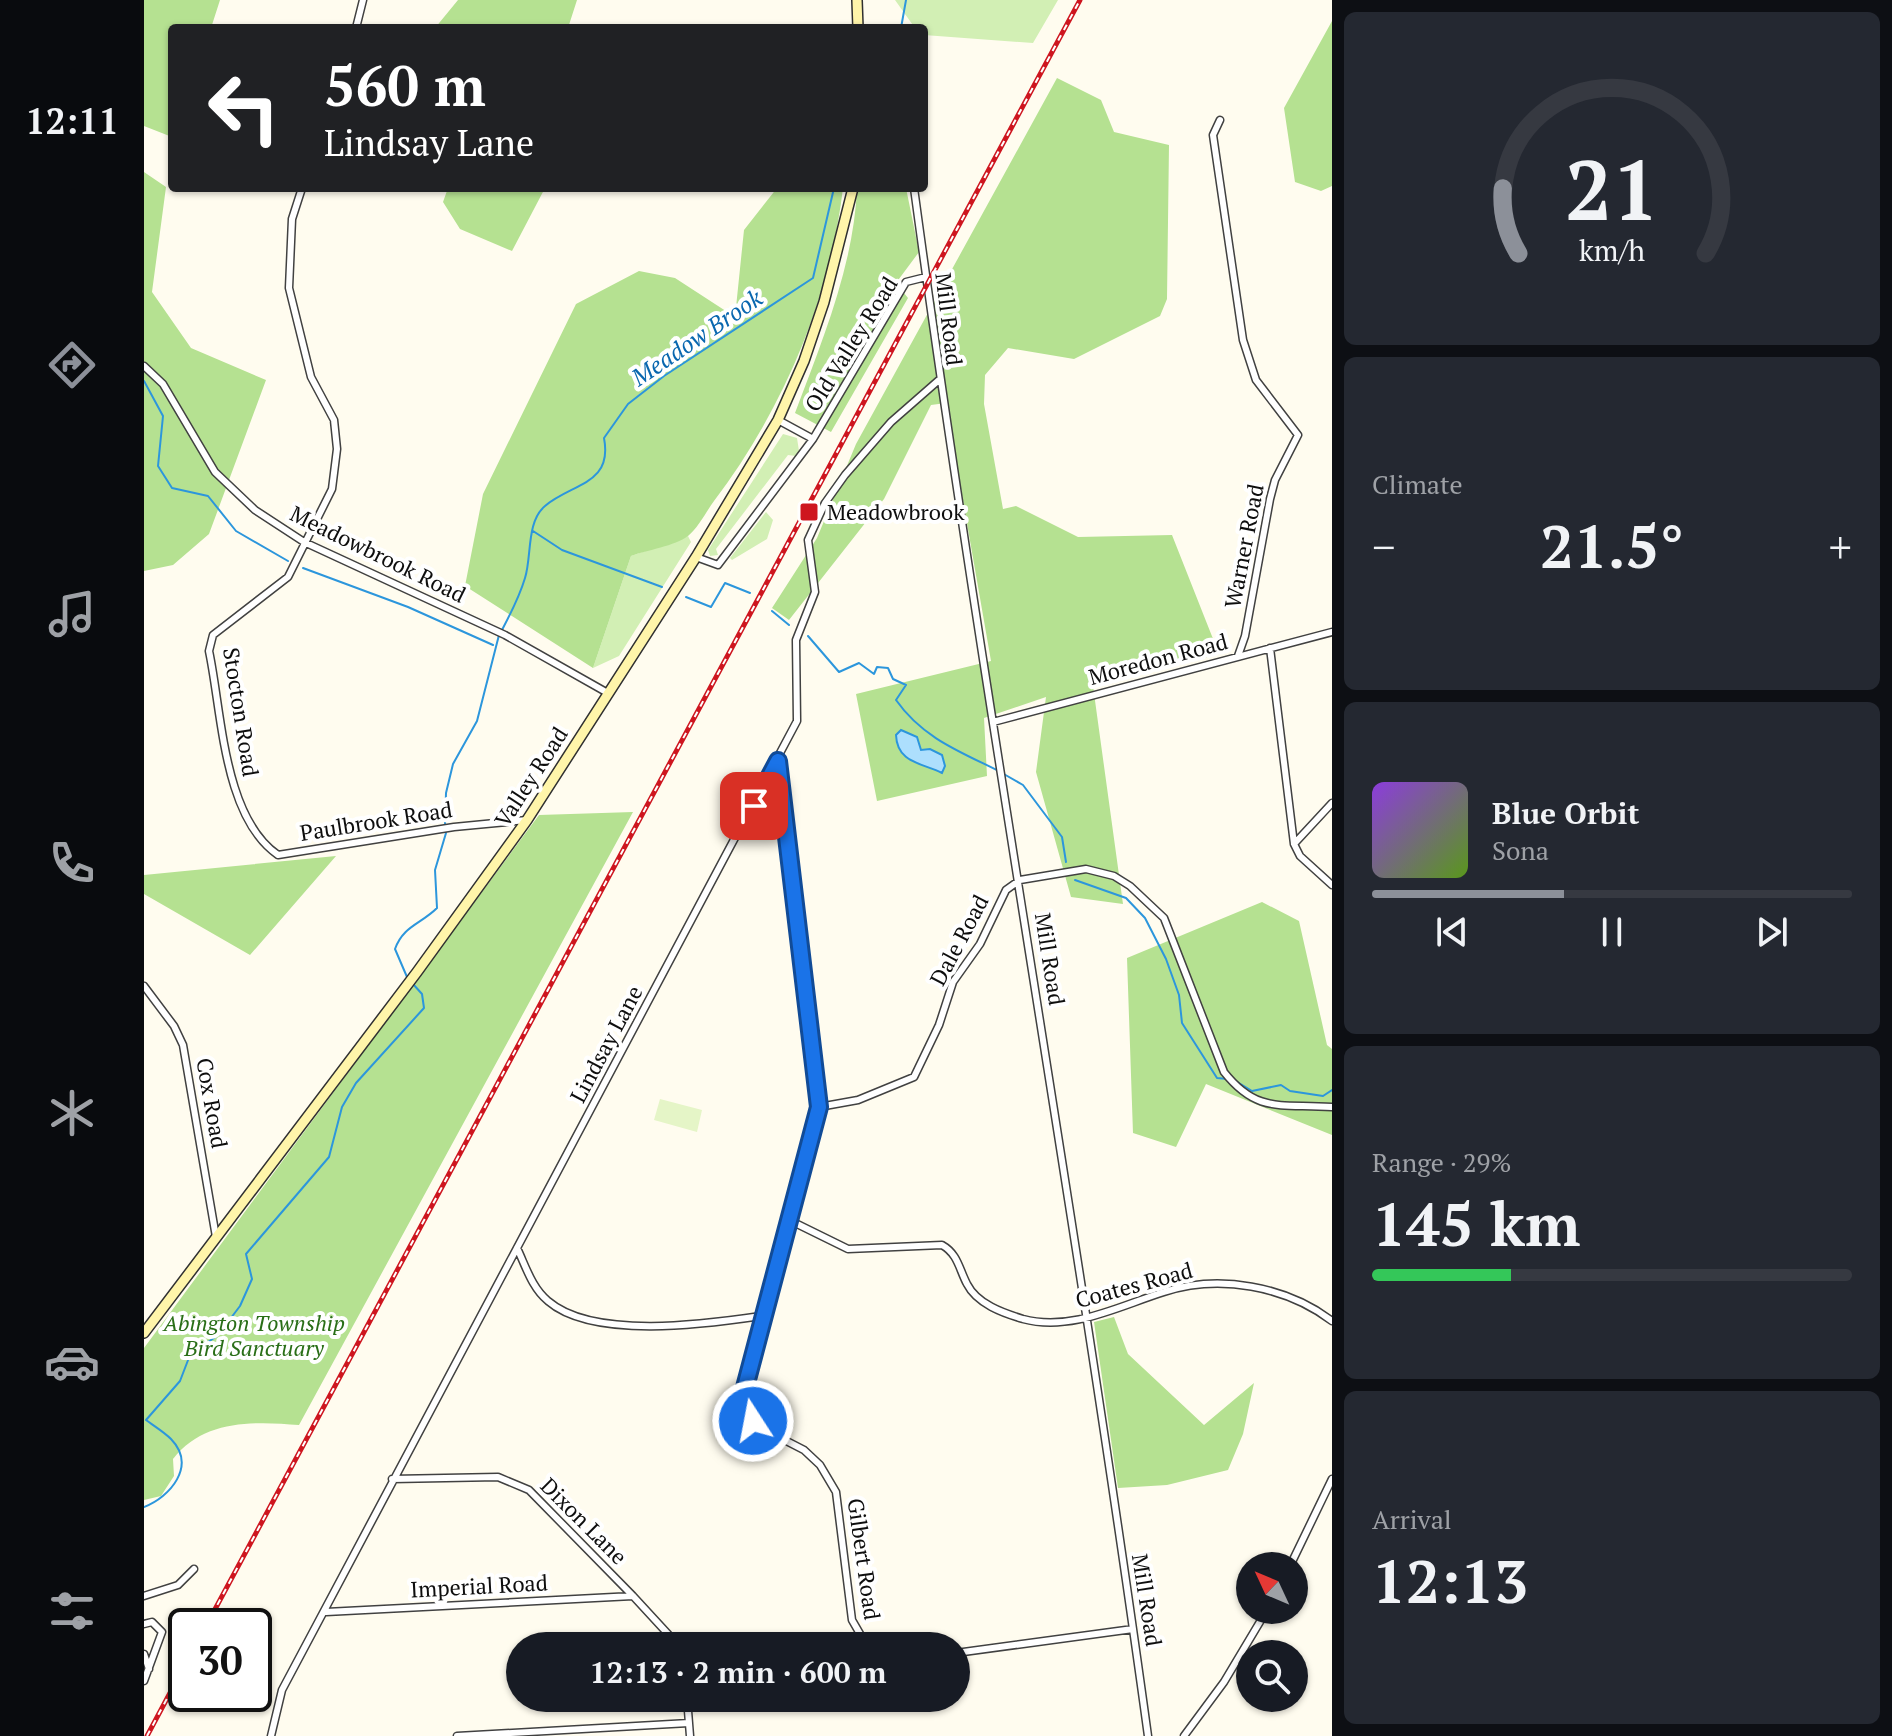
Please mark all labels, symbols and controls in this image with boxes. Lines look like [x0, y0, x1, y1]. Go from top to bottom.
text: 560 m [324, 48, 486, 122]
icon: left [192, 56, 296, 160]
text: 12:11 [25, 97, 119, 144]
text: Lindsay Lane [324, 119, 534, 166]
text: 21 [1565, 134, 1659, 244]
text: km/h [1579, 232, 1645, 270]
street label: Old Valley Road [798, 271, 904, 417]
street label: Mill Road [929, 271, 970, 367]
water label: Meadow Brook [624, 281, 769, 393]
icon: directions [44, 337, 100, 393]
text: Climate [1372, 467, 1463, 501]
street label: Warner Road [1217, 481, 1270, 610]
place label: Meadowbrook [827, 497, 965, 526]
street label: Meadowbrook Road [286, 498, 471, 609]
marker: Meadowbrook [798, 501, 820, 523]
text: 21.5° [1540, 506, 1684, 585]
text: − [1372, 517, 1395, 576]
text: + [1829, 517, 1852, 576]
icon: music [44, 586, 100, 642]
street label: Moredon Road [1085, 626, 1231, 691]
street label: Stocton Road [217, 645, 266, 778]
street label: Valley Road [487, 721, 574, 832]
pin [720, 772, 788, 840]
icon: arrive [732, 784, 776, 828]
text: Blue Orbit [1492, 793, 1639, 833]
street label: Paulbrook Road [298, 794, 454, 847]
text: Sona [1492, 833, 1549, 867]
icon: phone [44, 835, 100, 891]
street label: Dale Road [923, 889, 995, 990]
icon: previous [1430, 910, 1474, 954]
icon: pause [1590, 910, 1634, 954]
icon: next [1750, 910, 1794, 954]
street label: Mill Road [1029, 911, 1072, 1007]
street label: Lindsay Lane [563, 980, 649, 1107]
street label: Cox Road [190, 1055, 235, 1150]
icon: climate [44, 1085, 100, 1141]
text: Range · 29% [1372, 1145, 1511, 1179]
text: 145 km [1372, 1184, 1580, 1263]
street label: Coates Road [1072, 1255, 1196, 1314]
park label: Abington Township Bird Sanctuary [161, 1308, 345, 1362]
icon: car [44, 1334, 100, 1390]
position arrow [711, 1379, 795, 1463]
street label: Dixon Lane [535, 1471, 634, 1570]
street label: Gilbert Road [842, 1496, 887, 1622]
text: Arrival [1372, 1502, 1452, 1536]
text: 12:13 [1372, 1541, 1528, 1620]
street label: Mill Road [1126, 1552, 1169, 1648]
north arrow [1236, 1552, 1308, 1624]
map controls [1236, 1552, 1308, 1712]
street label: Imperial Road [410, 1567, 548, 1604]
icon: filters [44, 1583, 100, 1639]
speed limit sign: 30 [168, 1608, 272, 1712]
button: search [1236, 1640, 1308, 1712]
text: 12:13 · 2 min · 600 m [590, 1652, 886, 1692]

